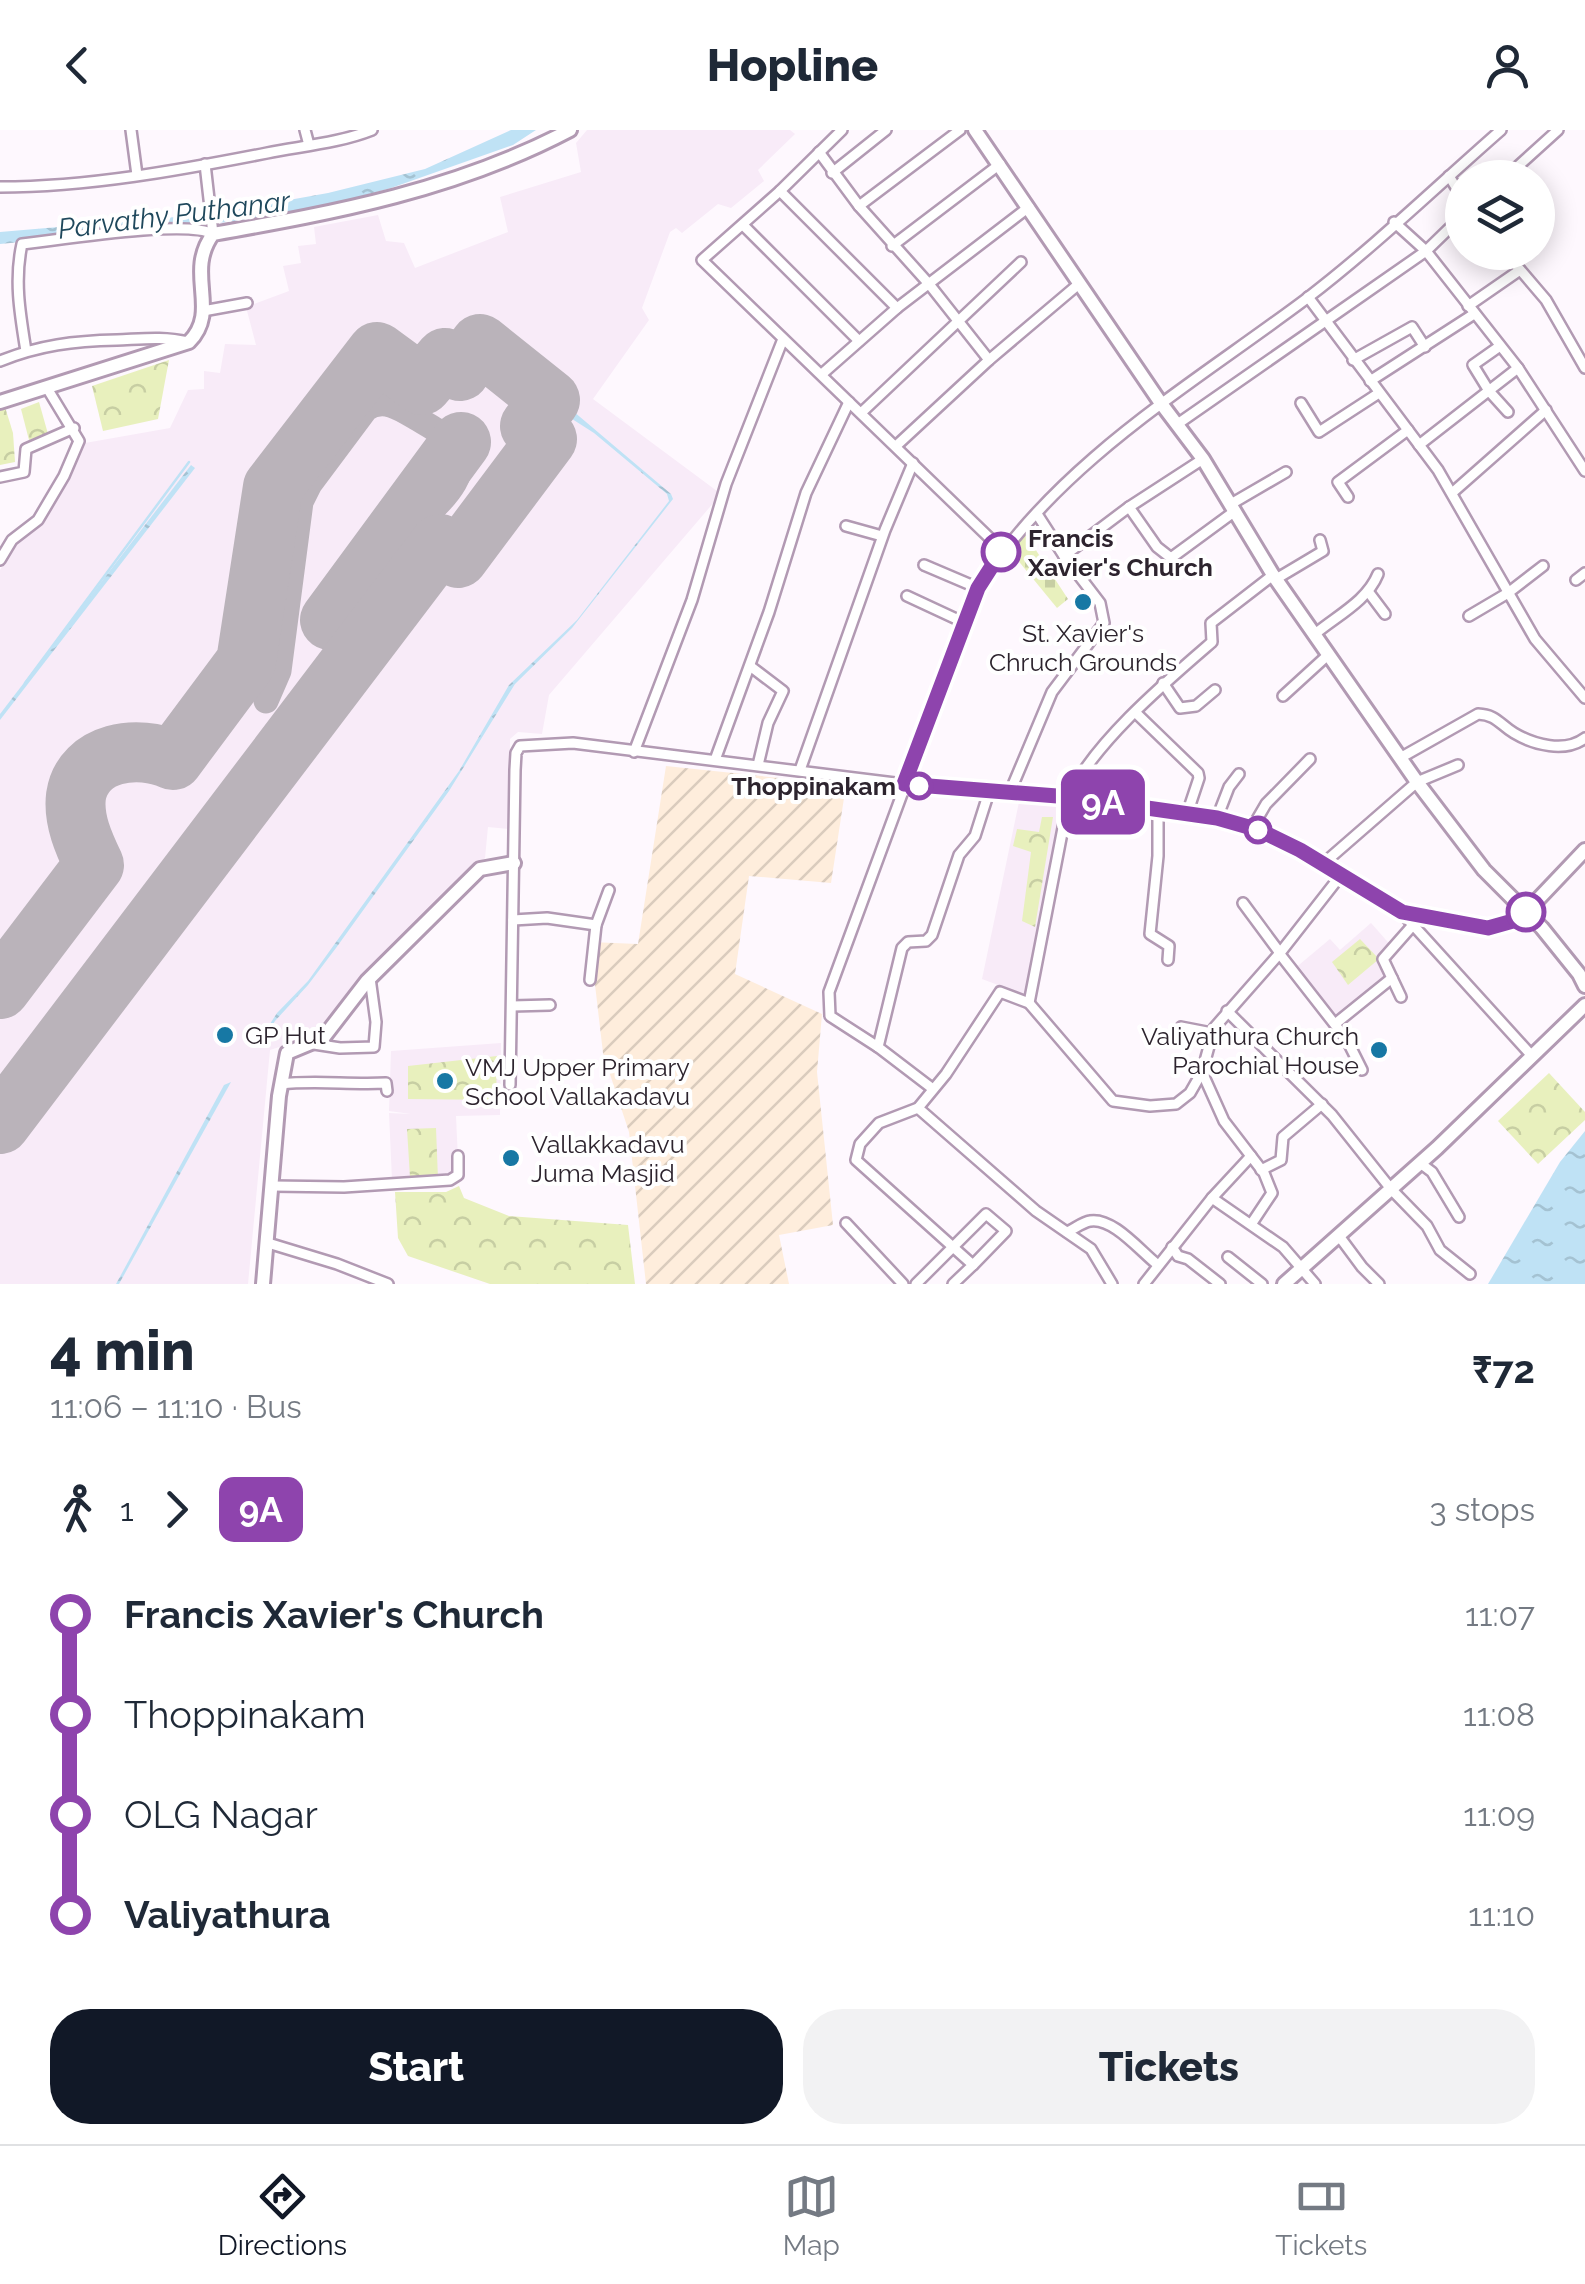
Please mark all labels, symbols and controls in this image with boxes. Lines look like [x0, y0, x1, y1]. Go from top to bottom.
icon: back [50, 38, 105, 93]
icon: person [1480, 38, 1535, 93]
text: Hopline [707, 39, 878, 92]
map controls [1445, 160, 1555, 270]
button: layers [1445, 160, 1555, 270]
water label: Parvathy Puthanar [56, 184, 293, 246]
place label: Francis Xavier's Church [1027, 523, 1213, 582]
marker: Francis Xavier's Church [982, 533, 1020, 571]
marker: St. Xavier's Chruch Grounds [1072, 591, 1094, 613]
place label: St. Xavier's Chruch Grounds [989, 618, 1177, 677]
line badge: 9A [1058, 770, 1148, 834]
place label: Thoppinakam [731, 771, 896, 801]
marker: Thoppinakam [906, 773, 932, 799]
text: 9A [1081, 782, 1125, 823]
unlabelled marker [1245, 817, 1271, 843]
unlabelled marker [1507, 893, 1545, 931]
place label: GP Hut [245, 1020, 326, 1050]
place label: Valiyathura Church Parochial House [1141, 1021, 1359, 1080]
marker: GP Hut [214, 1024, 236, 1046]
marker: Valiyathura Church Parochial House [1368, 1039, 1390, 1061]
place label: VMJ Upper Primary School Vallakadavu [465, 1052, 690, 1111]
marker: VMJ Upper Primary School Vallakadavu [434, 1070, 456, 1092]
place label: Vallakkadavu Juma Masjid [531, 1129, 685, 1188]
marker: Vallakkadavu Juma Masjid [500, 1147, 522, 1169]
text: 4 min [50, 1318, 195, 1383]
text: ₹72 [1472, 1347, 1535, 1392]
text: 11:06 – 11:10 · Bus [50, 1388, 302, 1425]
icon: walk [50, 1482, 105, 1537]
icon: forward [149, 1482, 204, 1537]
text: 9A [239, 1489, 283, 1530]
text: 1 [120, 1491, 134, 1528]
text: 3 stops [1430, 1491, 1535, 1528]
text: Francis Xavier's Church [124, 1592, 544, 1637]
text: 11:07 [1465, 1596, 1535, 1633]
text: Thoppinakam [124, 1692, 366, 1737]
text: 11:08 [1463, 1696, 1535, 1733]
text: OLG Nagar [124, 1792, 318, 1837]
text: 11:09 [1463, 1796, 1535, 1833]
text: Valiyathura [124, 1892, 331, 1937]
text: 11:10 [1468, 1896, 1535, 1933]
button: Start [50, 2009, 783, 2124]
button: Tickets [803, 2009, 1535, 2124]
tab: Directions [218, 2169, 347, 2262]
tab: Map [783, 2169, 840, 2262]
tab: Tickets [1275, 2169, 1367, 2262]

